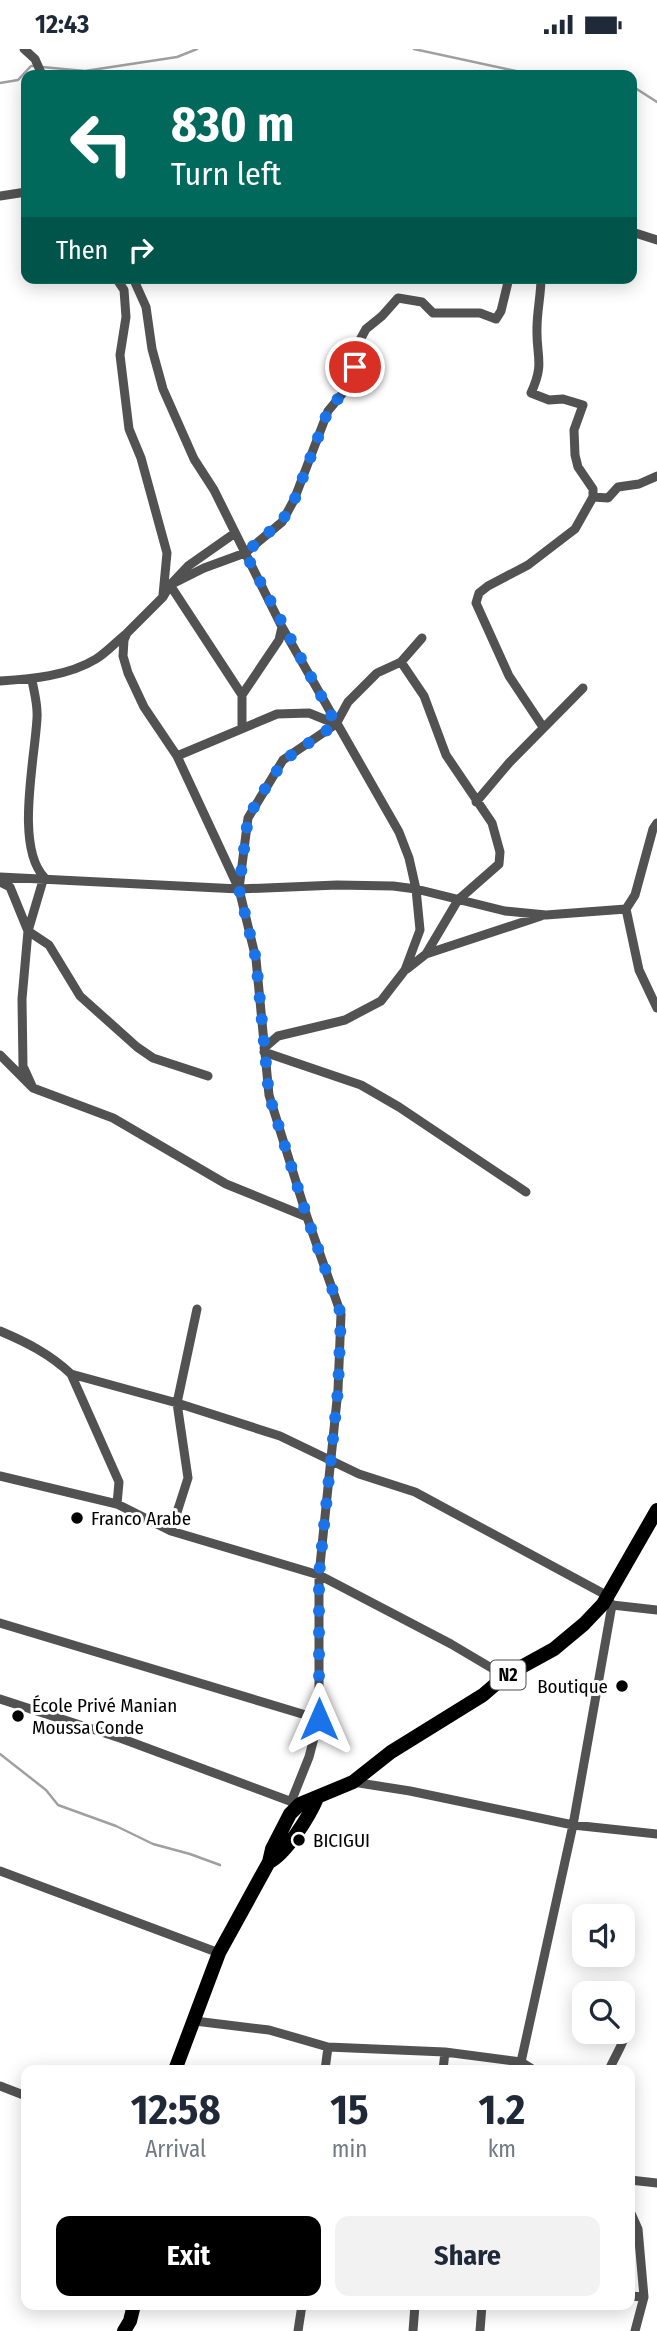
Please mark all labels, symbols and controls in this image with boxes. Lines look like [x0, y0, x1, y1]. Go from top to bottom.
text: 12:43 [35, 9, 89, 40]
text: 830 m [171, 95, 294, 154]
icon: left [56, 98, 147, 189]
text: Turn left [171, 155, 281, 193]
icon: right [122, 231, 160, 269]
text: Then [56, 235, 108, 266]
pin [325, 337, 385, 397]
icon: arrive [336, 348, 374, 386]
place label: Franco Arabe [91, 1507, 191, 1530]
marker: Franco Arabe [69, 1510, 85, 1526]
road number: N2 [490, 1660, 526, 1689]
place label: Boutique [537, 1675, 608, 1698]
marker: Boutique [614, 1678, 630, 1694]
position arrow [282, 1682, 356, 1756]
place label: École Privé Manian Moussa Conde [32, 1694, 177, 1739]
marker: École Privé Manian Moussa Conde [10, 1708, 26, 1724]
place label: BICIGUI [313, 1829, 370, 1852]
marker: BICIGUI [291, 1832, 307, 1848]
map controls [572, 1904, 635, 2044]
button: sound [572, 1904, 635, 1967]
button: search [572, 1981, 635, 2044]
text: 12:58 [131, 2085, 221, 2135]
text: 15 [330, 2085, 369, 2135]
text: 1.2 [478, 2085, 525, 2135]
text: Arrival [145, 2135, 206, 2163]
text: min [332, 2135, 367, 2163]
text: km [488, 2135, 516, 2163]
button: Exit [56, 2216, 321, 2296]
button: Share [335, 2216, 600, 2296]

